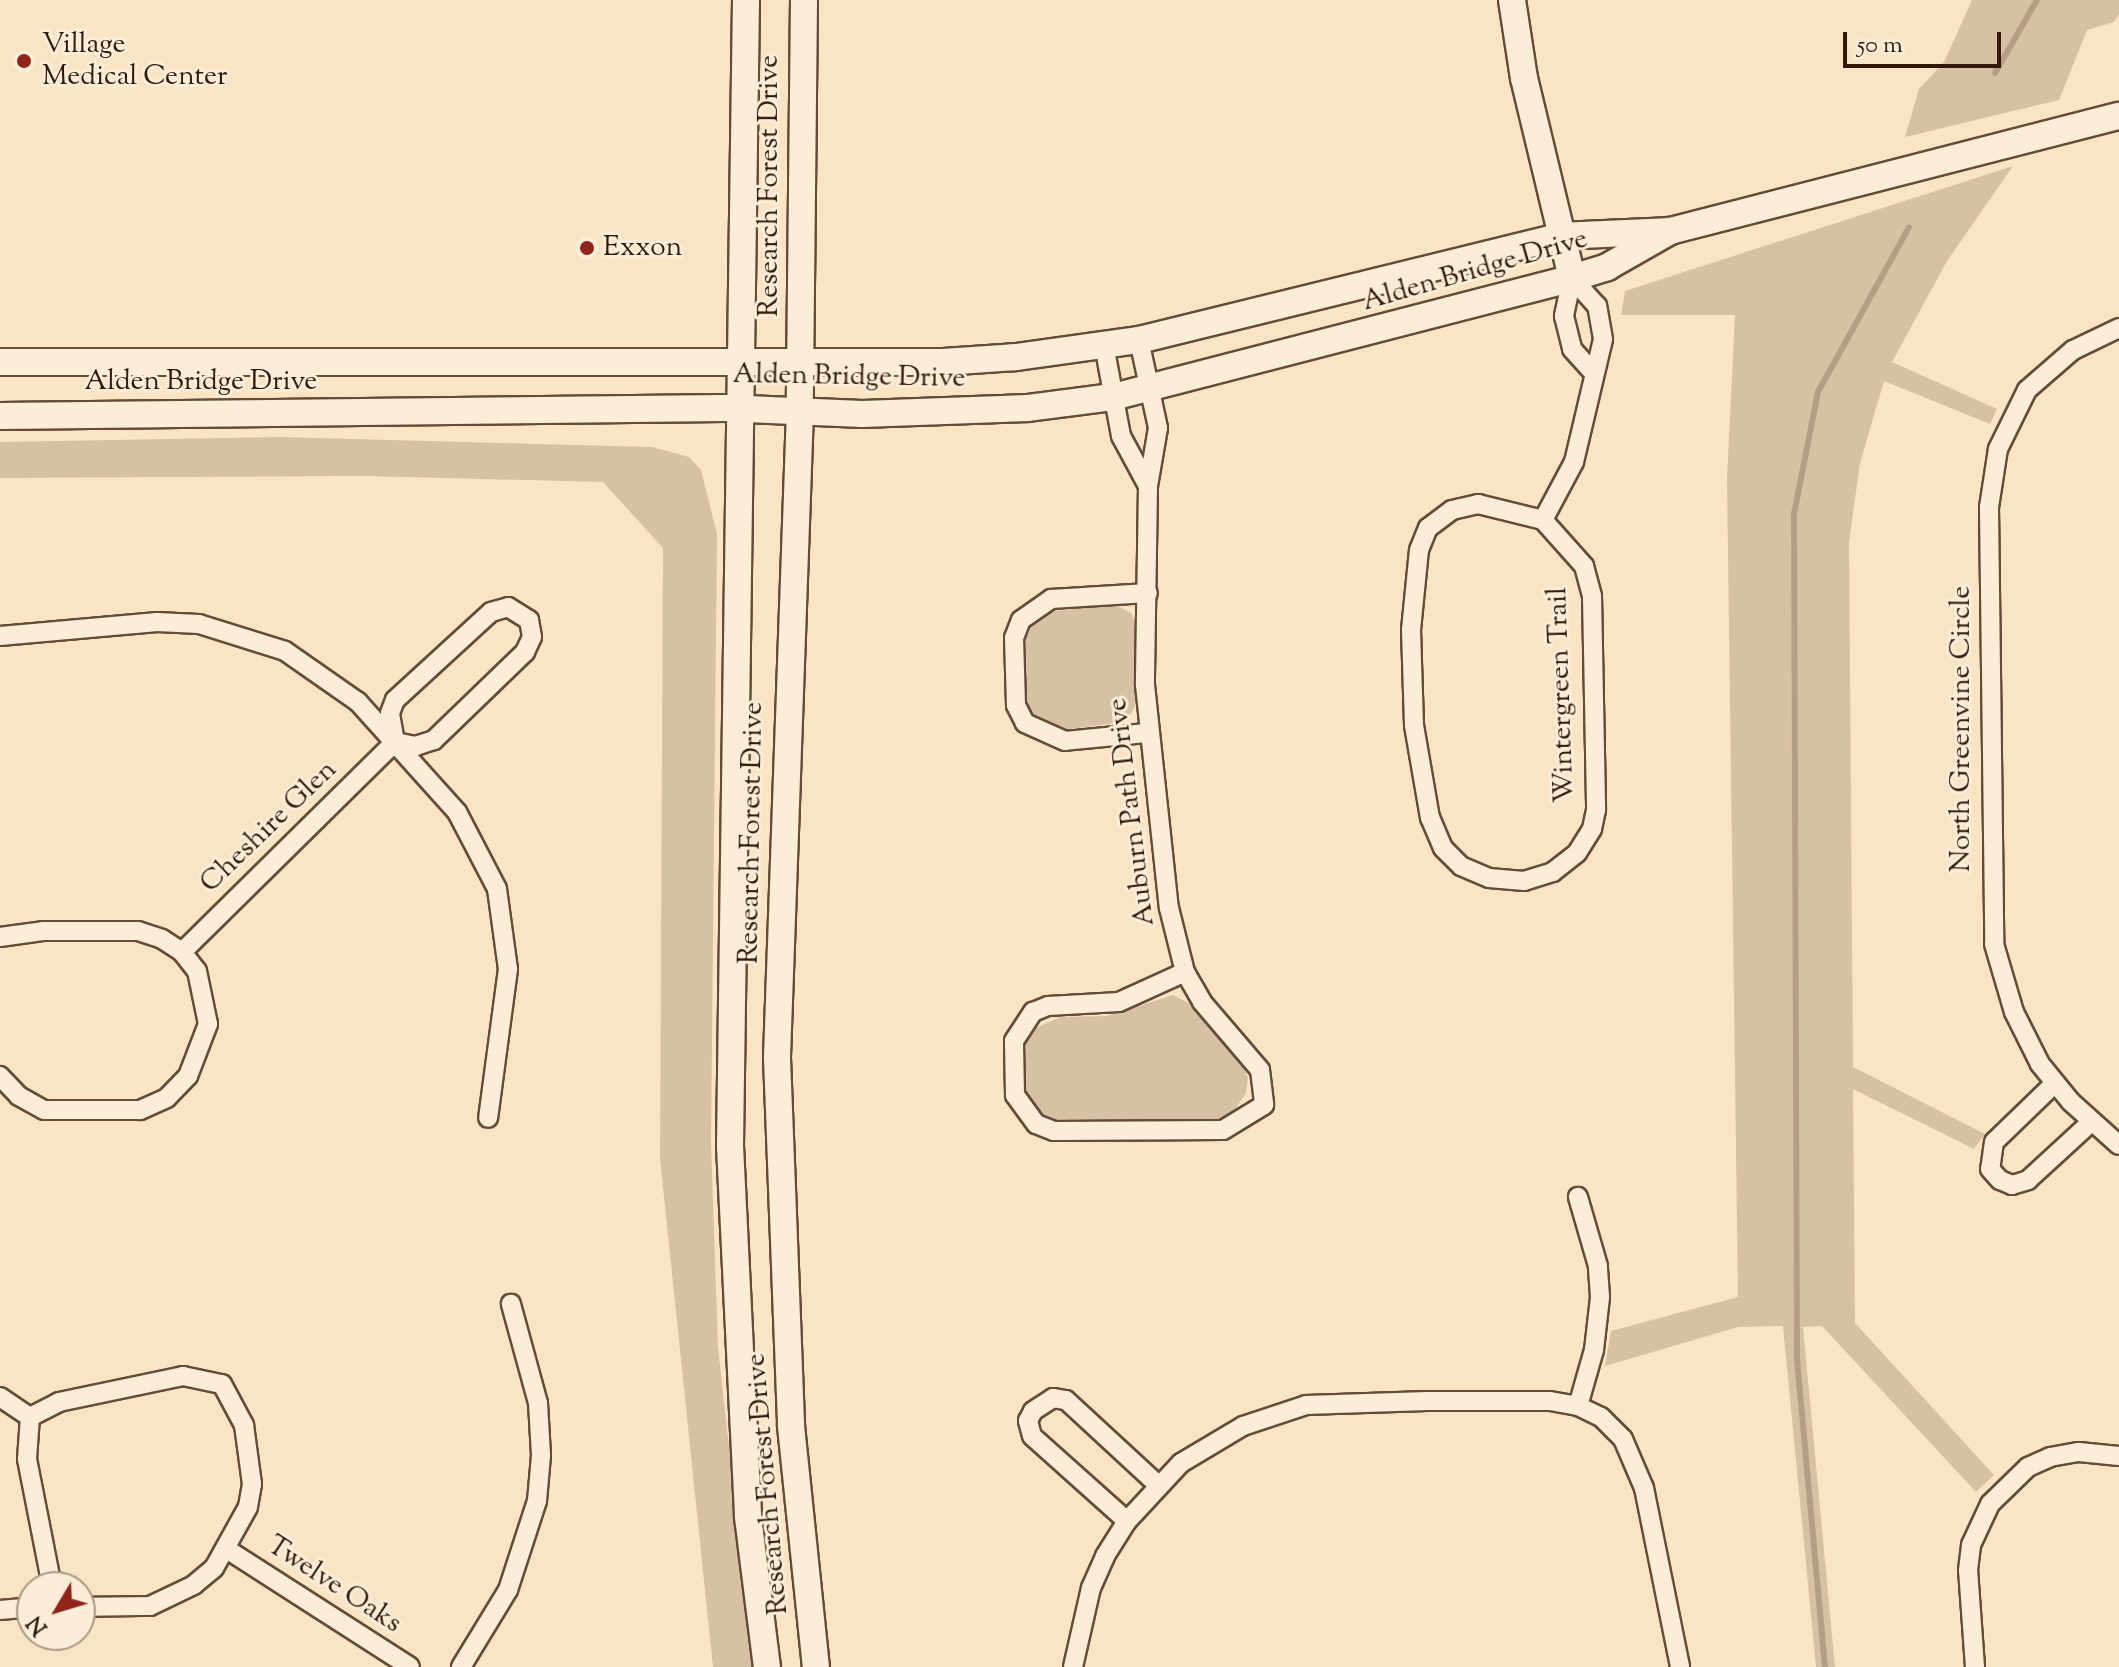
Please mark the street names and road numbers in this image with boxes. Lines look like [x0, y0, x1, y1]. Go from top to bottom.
street label: Research Forest Drive [753, 55, 787, 317]
street label: Alden Bridge Drive [1358, 223, 1592, 319]
street label: Alden Bridge Drive [732, 358, 966, 396]
street label: Alden Bridge Drive [85, 365, 317, 399]
street label: Wintergreen Trail [1541, 586, 1583, 804]
street label: North Greenvine Circle [1945, 586, 1979, 872]
street label: Auburn Path Drive [1101, 696, 1163, 928]
street label: Research Forest Drive [733, 702, 771, 964]
street label: Cheshire Glen [194, 754, 344, 900]
street label: Research Forest Drive [740, 1352, 796, 1616]
street label: Twelve Oaks [260, 1529, 408, 1641]

